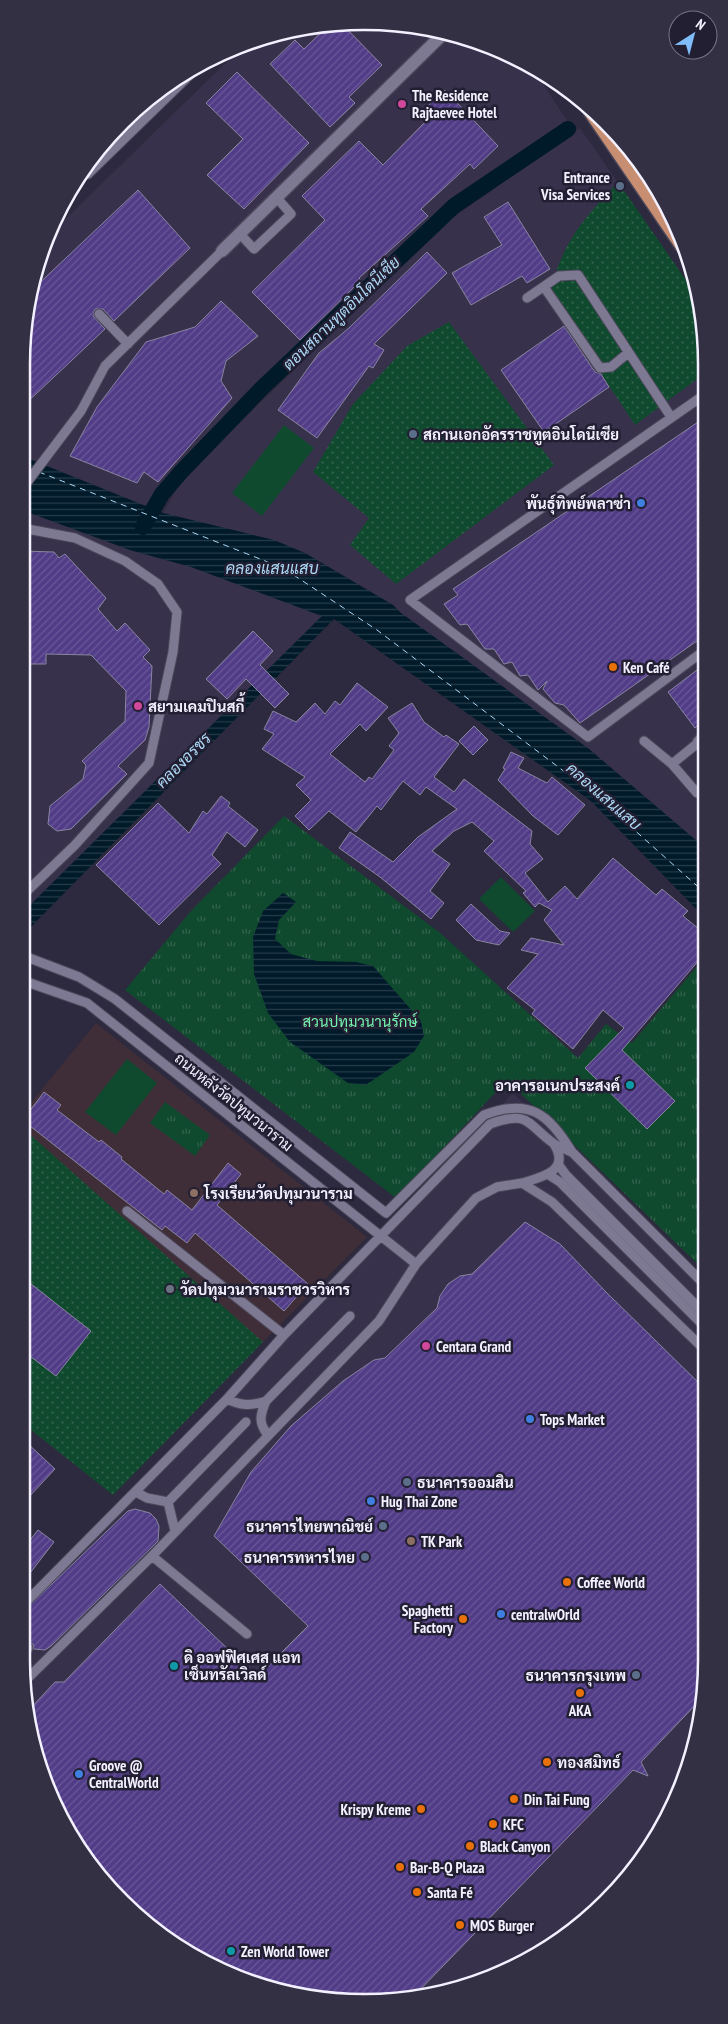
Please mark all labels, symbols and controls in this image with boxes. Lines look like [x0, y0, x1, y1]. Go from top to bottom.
north arrow [668, 10, 718, 60]
text: N [692, 15, 709, 34]
place label: The Residence Rajtaevee Hotel [412, 86, 497, 122]
marker: The Residence Rajtaevee Hotel [396, 98, 408, 110]
place label: Entrance Visa Services [540, 168, 610, 204]
marker: Entrance Visa Services [614, 180, 626, 192]
water label: ตอนสถานทูตอินโดนีเซีย [277, 251, 405, 376]
place label: สถานเอกอัครราชทูตอินโดนีเซีย [423, 424, 619, 446]
marker: สถานเอกอัครราชทูตอินโดนีเซีย [407, 428, 419, 440]
place label: พันธุ์ทิพย์พลาซ่า [526, 494, 631, 515]
marker: พันธุ์ทิพย์พลาซ่า [635, 497, 647, 509]
water label: คลองแสนแสบ [225, 558, 319, 578]
place label: Ken Café [623, 658, 670, 677]
marker: Ken Café [607, 661, 619, 673]
place label: สยามเคมปินสกี้ [148, 692, 245, 716]
marker: สยามเคมปินสกี้ [132, 700, 144, 712]
water label: คลองอรชร [151, 727, 216, 792]
water label: คลองแสนแสบ [562, 758, 646, 835]
park label: สวนปทุมวนานุรักษ์ [303, 1012, 418, 1033]
street label: ถนนหลังวัดปทุมวนาราม [170, 1048, 297, 1157]
place label: อาคารอเนกประสงค์ [495, 1076, 621, 1095]
marker: อาคารอเนกประสงค์ [624, 1079, 636, 1091]
place label: โรงเรียนวัดปทุมวนาราม [203, 1183, 353, 1205]
marker: โรงเรียนวัดปทุมวนาราม [188, 1187, 200, 1199]
place label: วัดปทุมวนารามราชวรวิหาร [180, 1280, 351, 1301]
marker: วัดปทุมวนารามราชวรวิหาร [164, 1283, 176, 1295]
place label: Centara Grand [436, 1337, 511, 1356]
marker: Centara Grand [420, 1340, 432, 1352]
place label: Tops Market [540, 1410, 605, 1429]
marker: Tops Market [524, 1413, 536, 1425]
place label: ธนาคารออมสิน [417, 1473, 514, 1492]
marker: ธนาคารออมสิน [401, 1476, 413, 1488]
place label: Hug Thai Zone [381, 1492, 457, 1511]
marker: Hug Thai Zone [365, 1495, 377, 1507]
place label: ธนาคารไทยพาณิชย์ [246, 1517, 374, 1536]
marker: ธนาคารไทยพาณิชย์ [377, 1520, 389, 1532]
place label: TK Park [421, 1532, 463, 1551]
marker: TK Park [405, 1535, 417, 1547]
place label: ธนาคารทหารไทย [244, 1548, 355, 1567]
marker: ธนาคารทหารไทย [359, 1551, 371, 1563]
place label: Coffee World [577, 1573, 645, 1592]
marker: Coffee World [561, 1576, 573, 1588]
place label: Spaghetti Factory [402, 1601, 454, 1637]
place label: centralwOrld [511, 1605, 580, 1624]
marker: centralwOrld [495, 1608, 507, 1620]
marker: Spaghetti Factory [457, 1613, 469, 1625]
place label: ดิ ออฟฟิศเศส แอท เซ็นทรัลเวิลด์ [184, 1648, 301, 1684]
marker: ดิ ออฟฟิศเศส แอท เซ็นทรัลเวิลด์ [168, 1660, 180, 1672]
place label: ธนาคารกรุงเทพ [526, 1666, 626, 1687]
marker: ธนาคารกรุงเทพ [630, 1669, 642, 1681]
marker: AKA [574, 1687, 586, 1699]
place label: AKA [568, 1701, 592, 1720]
place label: ทองสมิทธ์ [557, 1753, 622, 1772]
place label: Groove @ CentralWorld [89, 1756, 159, 1792]
marker: ทองสมิทธ์ [541, 1756, 553, 1768]
marker: Groove @ CentralWorld [73, 1768, 85, 1780]
place label: Din Tai Fung [524, 1790, 590, 1809]
marker: Din Tai Fung [508, 1793, 520, 1805]
place label: Krispy Kreme [340, 1800, 411, 1819]
marker: Krispy Kreme [415, 1803, 427, 1815]
place label: KFC [503, 1815, 524, 1834]
marker: KFC [487, 1818, 499, 1830]
place label: Black Canyon [480, 1837, 550, 1856]
marker: Black Canyon [464, 1840, 476, 1852]
place label: Bar-B-Q Plaza [410, 1858, 484, 1877]
marker: Bar-B-Q Plaza [394, 1861, 406, 1873]
place label: Santa Fé [427, 1883, 473, 1902]
marker: Santa Fé [411, 1886, 423, 1898]
place label: MOS Burger [470, 1916, 534, 1935]
marker: MOS Burger [454, 1919, 466, 1931]
place label: Zen World Tower [241, 1942, 330, 1961]
marker: Zen World Tower [225, 1945, 237, 1957]

